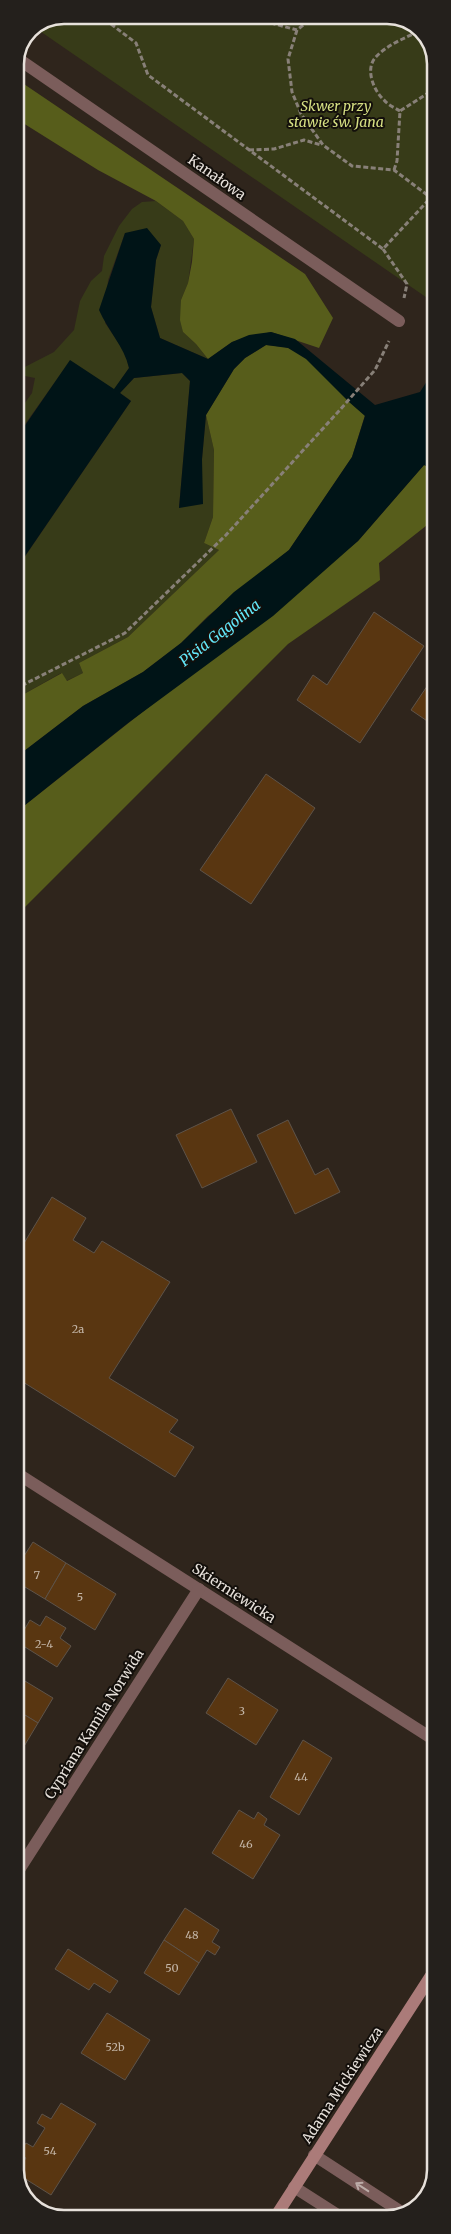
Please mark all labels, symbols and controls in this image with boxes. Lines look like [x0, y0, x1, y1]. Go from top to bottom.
park label: Skwer przy stawie św. Jana [288, 97, 384, 131]
street label: Kanałowa [185, 151, 250, 204]
water label: Pisia Gągolina [175, 595, 264, 670]
house number: 2a [72, 1322, 84, 1336]
street label: Skierniewicka [189, 1559, 280, 1627]
house number: 7 [34, 1568, 40, 1582]
house number: 5 [77, 1590, 83, 1604]
house number: 2-4 [35, 1637, 53, 1651]
street label: Cypriana Kamila Norwida [40, 1645, 148, 1802]
house number: 3 [239, 1704, 245, 1718]
house number: 44 [294, 1770, 308, 1784]
house number: 46 [239, 1837, 253, 1851]
house number: 48 [185, 1928, 199, 1942]
house number: 50 [165, 1961, 179, 1975]
street label: Adama Mickiewicza [297, 2023, 387, 2148]
house number: 52b [106, 2040, 125, 2054]
house number: 54 [44, 2144, 57, 2158]
one-way arrow [356, 2181, 370, 2191]

